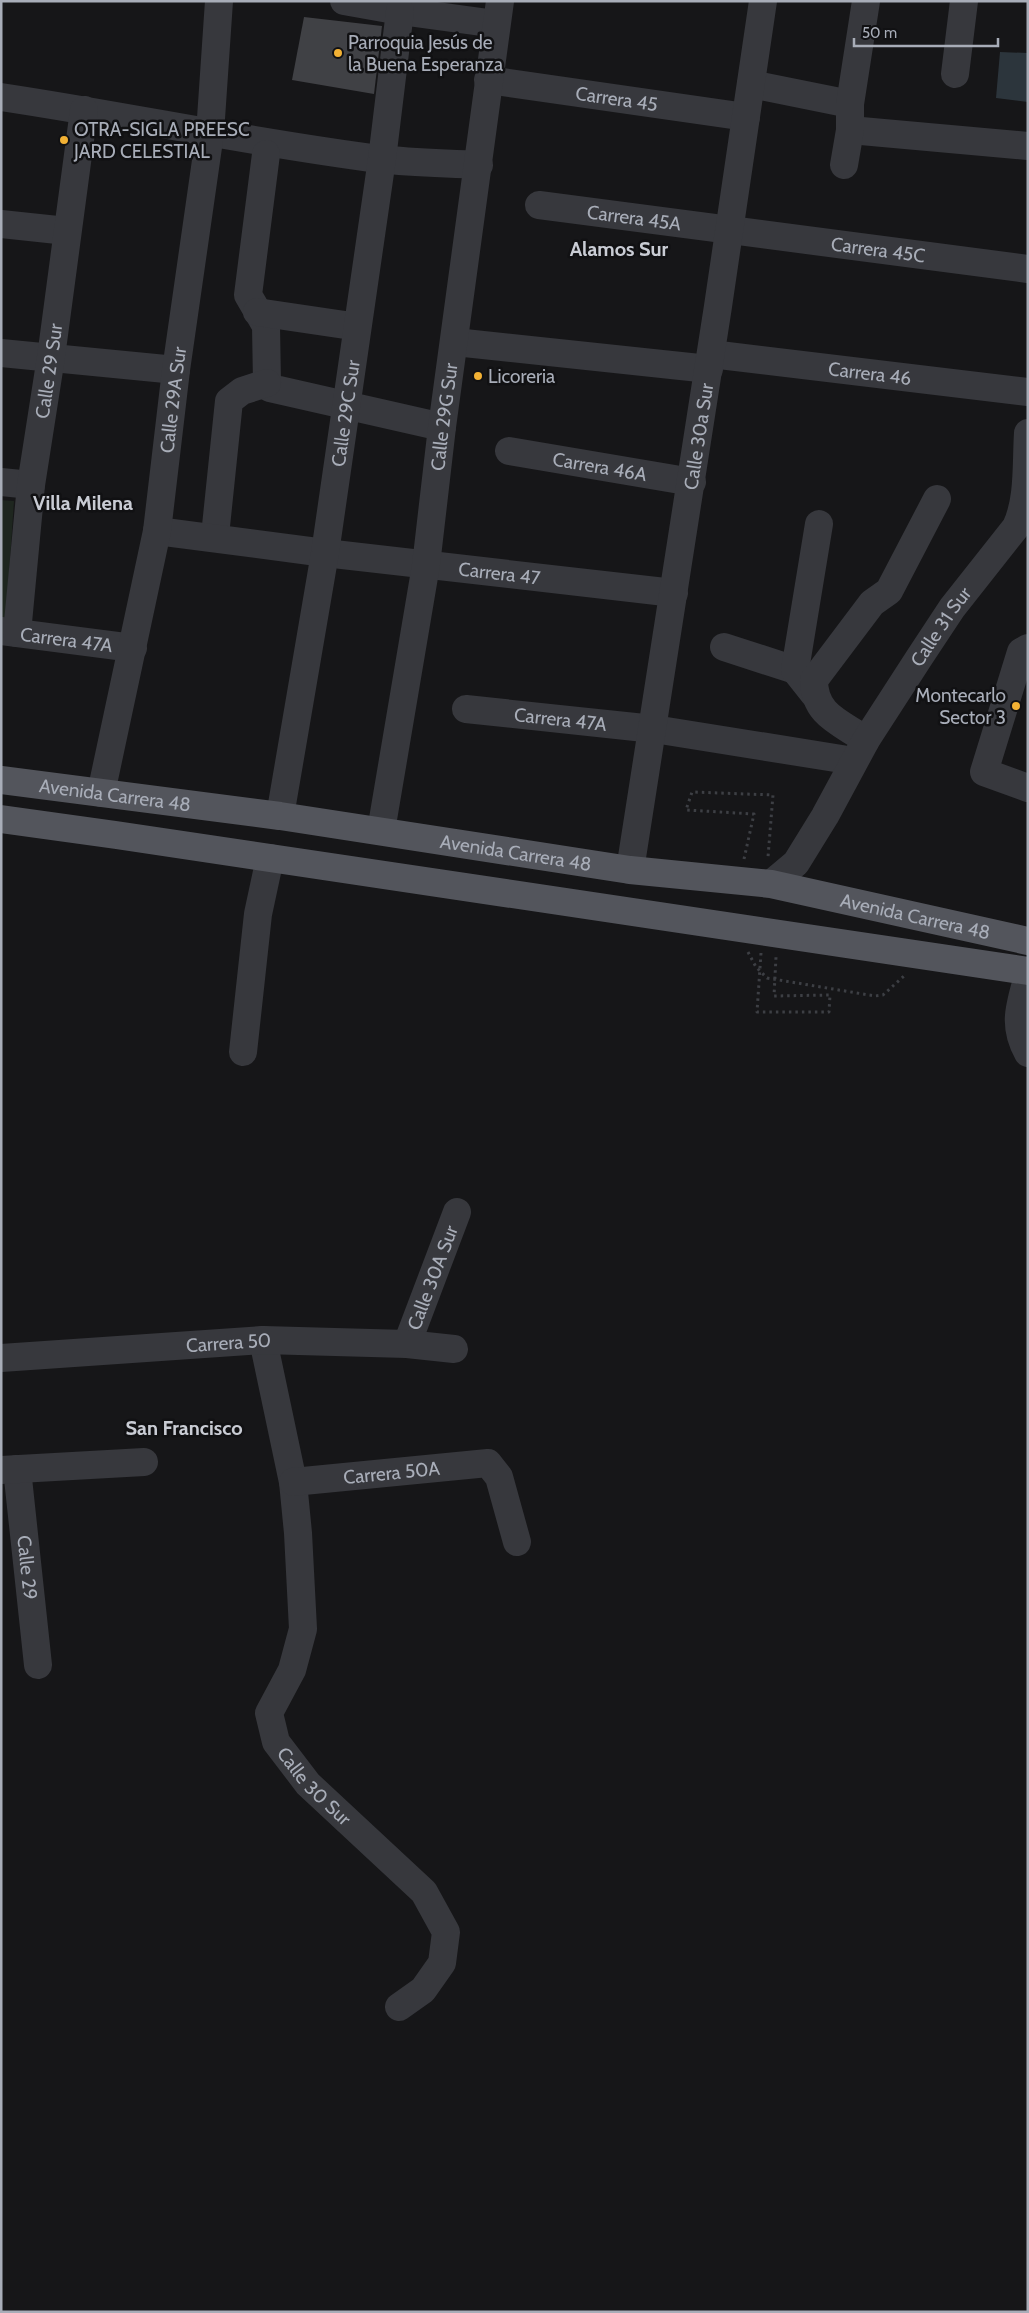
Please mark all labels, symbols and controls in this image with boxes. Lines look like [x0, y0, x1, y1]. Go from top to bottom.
scale bar [854, 15, 998, 47]
text: 50 m [862, 24, 897, 42]
place label: Parroquia Jesús de la Buena Esperanza [348, 31, 503, 76]
marker: Parroquia Jesús de la Buena Esperanza [332, 47, 344, 59]
street label: Carrera 45 [574, 81, 659, 116]
place label: OTRA-SIGLA PREESC JARD CELESTIAL [73, 118, 250, 163]
marker: OTRA-SIGLA PREESC JARD CELESTIAL [58, 134, 70, 146]
street label: Carrera 45A [586, 200, 683, 235]
street label: Carrera 45C [830, 232, 927, 267]
district label: Alamos Sur [570, 237, 669, 261]
street label: Calle 29 Sur [30, 322, 67, 420]
street label: Calle 29A Sur [155, 345, 191, 454]
street label: Carrera 46 [827, 357, 913, 389]
street label: Calle 29C Sur [326, 358, 364, 468]
street label: Calle 29G Sur [426, 361, 462, 472]
place label: Licoreria [488, 365, 555, 388]
marker: Licoreria [472, 370, 484, 382]
street label: Calle 30a Sur [679, 381, 718, 491]
street label: Carrera 46A [551, 447, 649, 486]
district label: Villa Milena [33, 491, 133, 515]
street label: Carrera 47 [457, 557, 542, 589]
street label: Calle 31 Sur [905, 582, 976, 671]
street label: Carrera 47A [19, 622, 114, 657]
place label: Montecarlo Sector 3 [915, 684, 1006, 729]
marker: Montecarlo Sector 3 [1010, 700, 1022, 712]
street label: Carrera 47A [513, 703, 608, 735]
street label: Avenida Carrera 48 [38, 774, 192, 816]
street label: Avenida Carrera 48 [439, 829, 593, 875]
street label: Avenida Carrera 48 [838, 888, 992, 944]
street label: Calle 30A Sur [402, 1222, 462, 1333]
street label: Carrera 50 [185, 1328, 271, 1357]
district label: San Francisco [125, 1416, 243, 1440]
street label: Carrera 50A [342, 1456, 441, 1489]
street label: Calle 29 [13, 1534, 42, 1601]
street label: Calle 30 Sur [272, 1742, 356, 1830]

